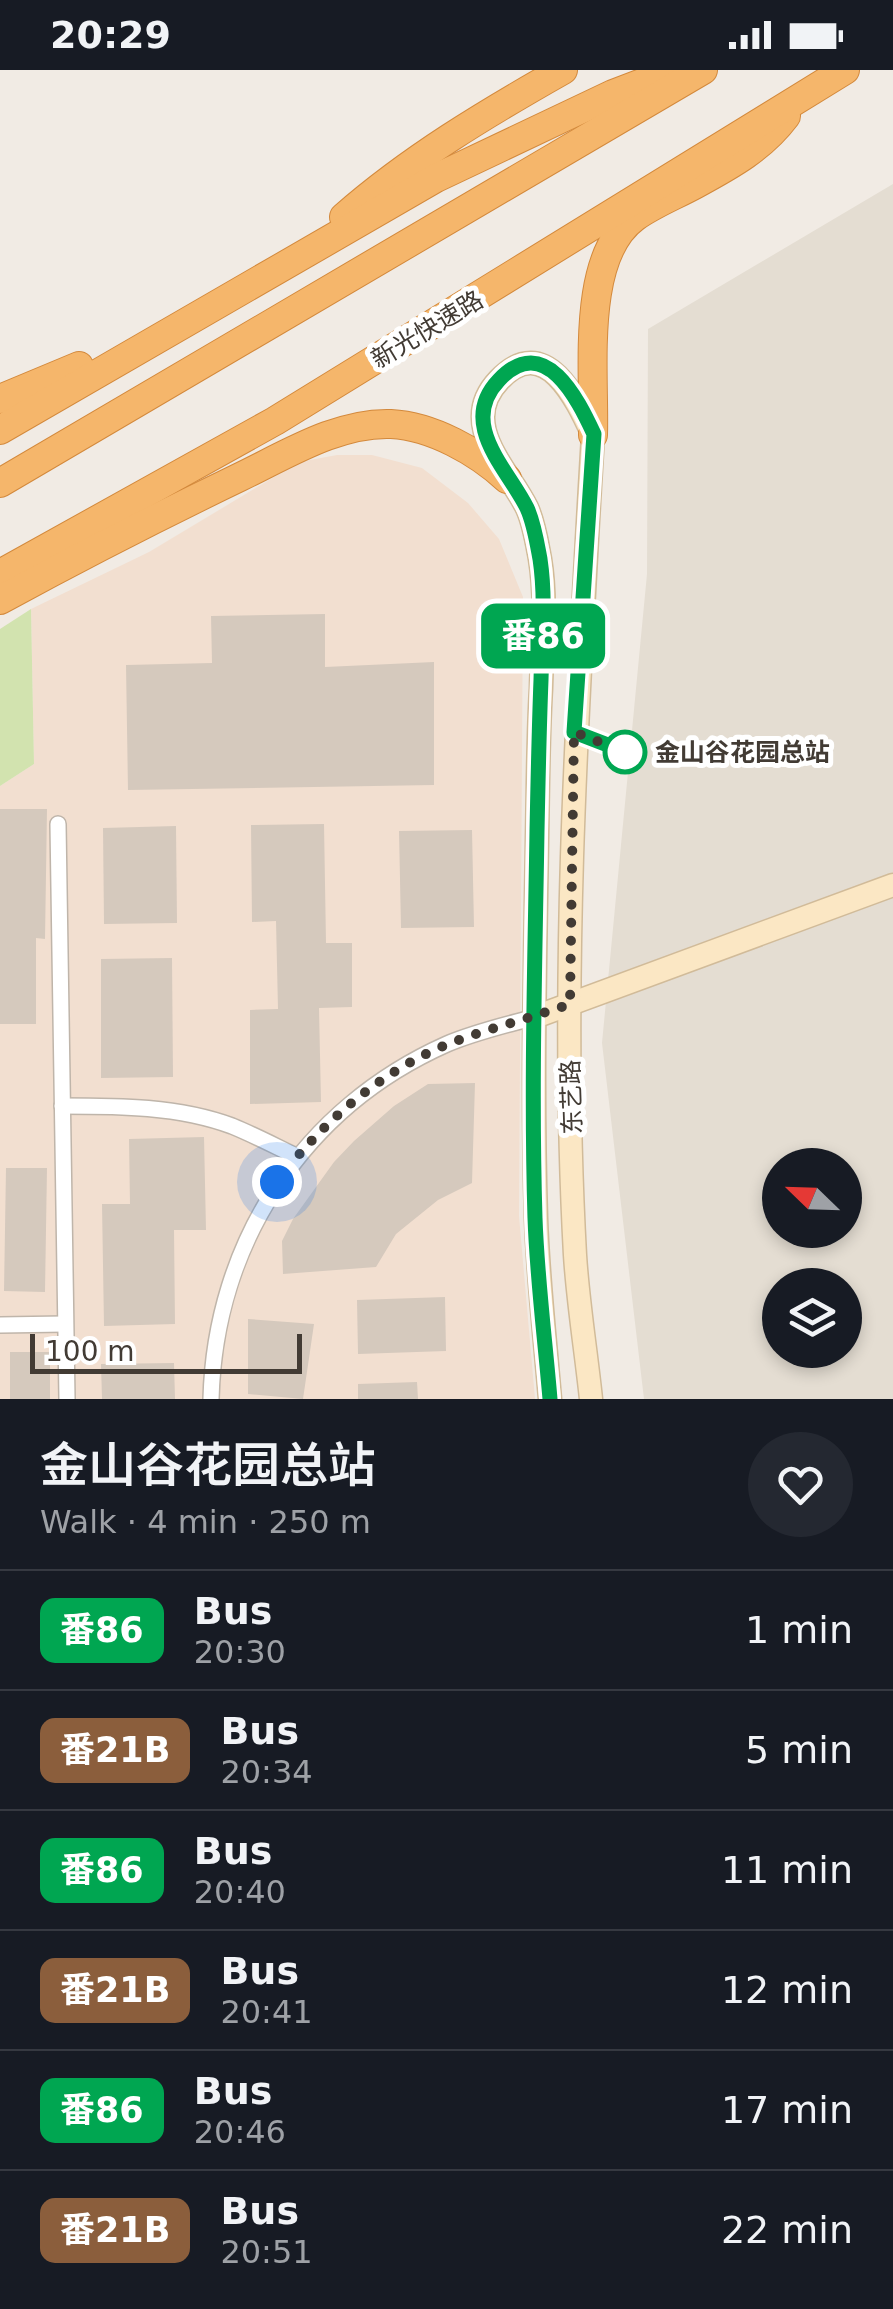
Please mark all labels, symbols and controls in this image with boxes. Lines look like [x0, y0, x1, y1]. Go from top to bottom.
text: 20:29 [50, 13, 171, 57]
street label: 新光快速路 [366, 285, 488, 374]
line badge: 番86 [486, 604, 600, 668]
text: 番86 [501, 616, 585, 656]
marker: 金山谷花园总站 [604, 731, 646, 773]
place label: 金山谷花园总站 [655, 738, 830, 767]
street label: 东艺路 [556, 1059, 587, 1135]
north arrow [762, 1148, 862, 1248]
map controls [762, 1148, 862, 1368]
your location [252, 1157, 302, 1207]
button: layers [762, 1268, 862, 1368]
scale bar [30, 1329, 302, 1374]
text: 100 m [45, 1335, 135, 1368]
button: heart [748, 1432, 853, 1537]
text: 金山谷花园总站 [40, 1437, 376, 1493]
text: Walk · 4 min · 250 m [40, 1503, 371, 1541]
text: Bus [194, 1589, 272, 1633]
text: 1 min [745, 1608, 853, 1652]
text: 番86 [60, 1610, 144, 1650]
text: 20:30 [194, 1633, 286, 1671]
text: Bus [220, 1709, 299, 1753]
text: 5 min [745, 1728, 853, 1772]
text: 番21B [60, 1730, 170, 1770]
text: 20:34 [220, 1753, 313, 1791]
text: Bus [194, 1829, 272, 1873]
text: 11 min [721, 1848, 853, 1892]
text: 番86 [60, 1850, 144, 1890]
text: 20:40 [194, 1873, 286, 1911]
text: Bus [220, 1949, 299, 1993]
text: 12 min [721, 1968, 853, 2012]
text: 番21B [60, 1970, 170, 2010]
text: 20:41 [220, 1993, 313, 2031]
text: Bus [194, 2069, 272, 2113]
text: 17 min [721, 2088, 853, 2132]
text: 番86 [60, 2090, 144, 2130]
text: 20:46 [194, 2113, 286, 2151]
text: Bus [220, 2189, 299, 2233]
text: 22 min [721, 2208, 853, 2252]
text: 番21B [60, 2210, 170, 2250]
text: 20:51 [220, 2233, 313, 2271]

